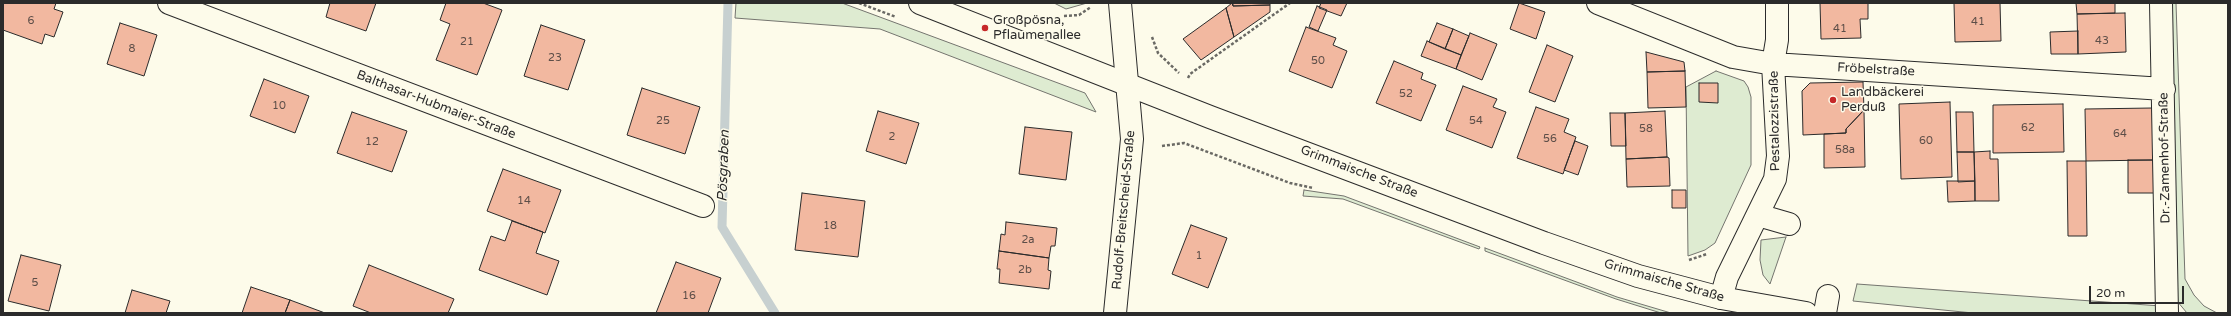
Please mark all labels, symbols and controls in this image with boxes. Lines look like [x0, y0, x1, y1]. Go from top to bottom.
place label: Großpösna, Pflaumenallee [993, 13, 1081, 44]
house number: 6 [28, 14, 34, 28]
house number: 41 [1971, 15, 1985, 29]
house number: 41 [1833, 22, 1847, 36]
marker: Großpösna, Pflaumenallee [980, 23, 990, 33]
house number: 43 [2095, 34, 2109, 48]
house number: 21 [460, 35, 474, 49]
house number: 8 [129, 42, 135, 56]
house number: 23 [548, 51, 562, 65]
house number: 50 [1311, 54, 1325, 68]
street label: Fröbelstraße [1837, 60, 1915, 80]
street label: Balthasar-Hubmaier-Straße [354, 67, 518, 143]
street label: Pestalozzistraße [1766, 71, 1784, 171]
place label: Landbäckerei Perduß [1841, 85, 1924, 116]
house number: 52 [1399, 87, 1413, 101]
street label: Dr.-Zamenhof-Straße [2156, 92, 2174, 224]
marker: Landbäckerei Perduß [1828, 95, 1838, 105]
house number: 10 [272, 99, 286, 113]
house number: 25 [656, 114, 670, 128]
house number: 54 [1469, 114, 1483, 128]
house number: 62 [2021, 121, 2035, 135]
house number: 58 [1639, 122, 1653, 136]
house number: 64 [2113, 127, 2127, 141]
water label: Pösgraben [714, 130, 734, 202]
house number: 2 [889, 130, 895, 144]
street label: Rudolf-Breitscheid-Straße [1109, 130, 1139, 290]
house number: 56 [1543, 132, 1557, 146]
house number: 60 [1919, 134, 1933, 148]
house number: 12 [365, 135, 379, 149]
street label: Grimmaische Straße [1298, 142, 1420, 202]
house number: 58a [1835, 143, 1855, 157]
house number: 14 [517, 194, 531, 208]
house number: 18 [823, 219, 837, 233]
house number: 2a [1021, 233, 1035, 247]
house number: 1 [1196, 249, 1202, 263]
street label: Grimmaische Straße [1602, 256, 1726, 306]
house number: 2b [1018, 263, 1032, 277]
house number: 5 [32, 276, 38, 290]
scale bar [2091, 278, 2186, 304]
text: 20 m [2096, 286, 2125, 300]
house number: 16 [682, 289, 696, 303]

